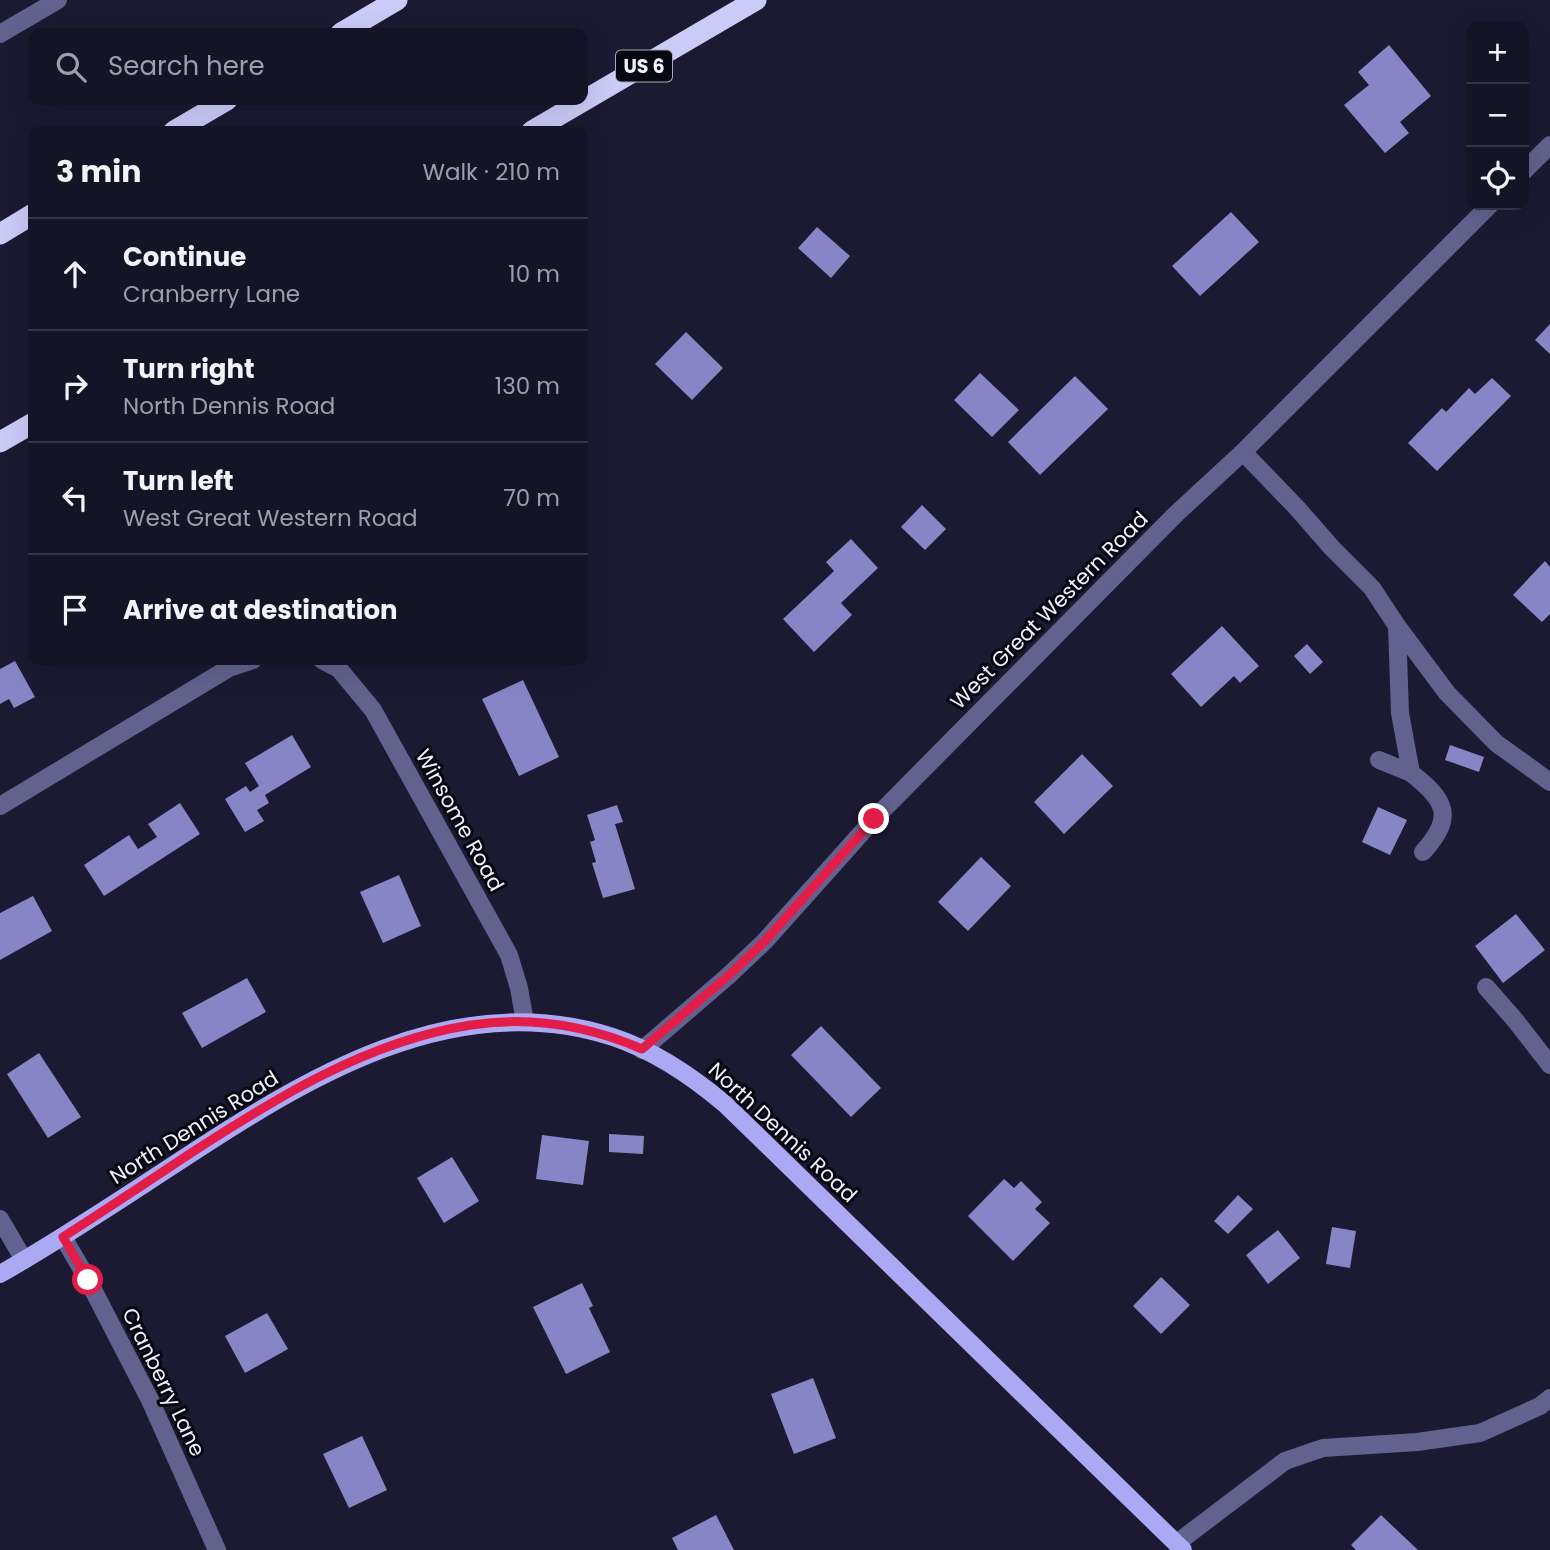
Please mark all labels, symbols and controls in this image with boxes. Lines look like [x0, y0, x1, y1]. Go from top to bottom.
map controls [1466, 21, 1529, 210]
button: + [1466, 21, 1529, 84]
search box [28, 28, 588, 105]
icon: search [52, 48, 90, 86]
text: Search here [108, 48, 265, 84]
road number: US 6 [616, 50, 672, 82]
button: − [1466, 84, 1529, 147]
button: locate [1466, 147, 1529, 210]
text: 3 min [56, 150, 141, 193]
text: Walk · 210 m [422, 156, 560, 188]
text: Continue [123, 239, 246, 275]
icon: ahead [56, 255, 94, 293]
text: 10 m [508, 258, 560, 290]
text: Cranberry Lane [123, 278, 300, 310]
text: Turn right [123, 351, 255, 387]
icon: right [56, 367, 94, 405]
text: 130 m [495, 370, 560, 402]
text: North Dennis Road [123, 390, 335, 422]
text: Turn left [123, 463, 234, 499]
icon: left [56, 479, 94, 517]
text: 70 m [503, 482, 560, 514]
text: West Great Western Road [123, 502, 418, 534]
street label: West Great Western Road [944, 505, 1154, 715]
icon: arrive [56, 591, 94, 629]
text: Arrive at destination [123, 592, 398, 628]
street label: Winsome Road [409, 744, 511, 896]
route end [858, 803, 889, 834]
street label: North Dennis Road [702, 1055, 864, 1209]
street label: North Dennis Road [104, 1063, 284, 1191]
route start [72, 1264, 103, 1295]
street label: Cranberry Lane [116, 1303, 212, 1461]

